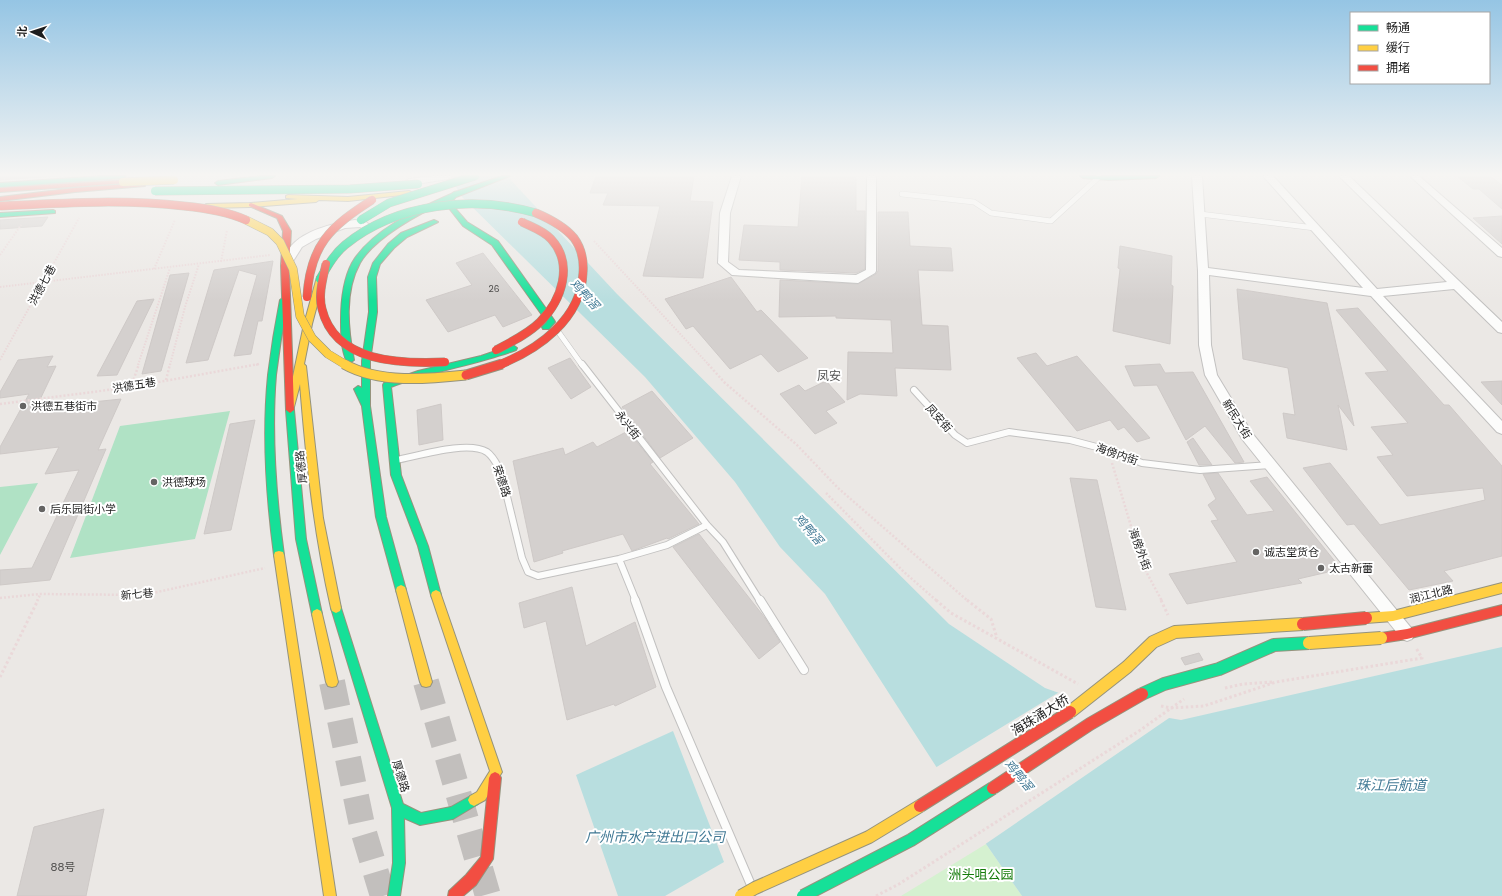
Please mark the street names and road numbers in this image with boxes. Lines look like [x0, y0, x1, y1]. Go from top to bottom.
street label: 洪德七巷 [24, 262, 60, 308]
street label: 洪德五巷 [111, 374, 157, 396]
street label: 新民大街 [1219, 396, 1255, 442]
street label: 凤安街 [922, 400, 956, 436]
street label: 永兴街 [612, 407, 644, 443]
street label: 海傍内街 [1094, 439, 1140, 469]
street label: 厚德路 [291, 450, 311, 484]
street label: 荣德路 [489, 463, 515, 499]
street label: 海傍外街 [1125, 526, 1155, 572]
street label: 润江北路 [1408, 581, 1454, 607]
street label: 新七巷 [120, 585, 154, 603]
street label: 海珠涌大桥 [1007, 690, 1073, 740]
street label: 厚德路 [389, 758, 413, 794]

